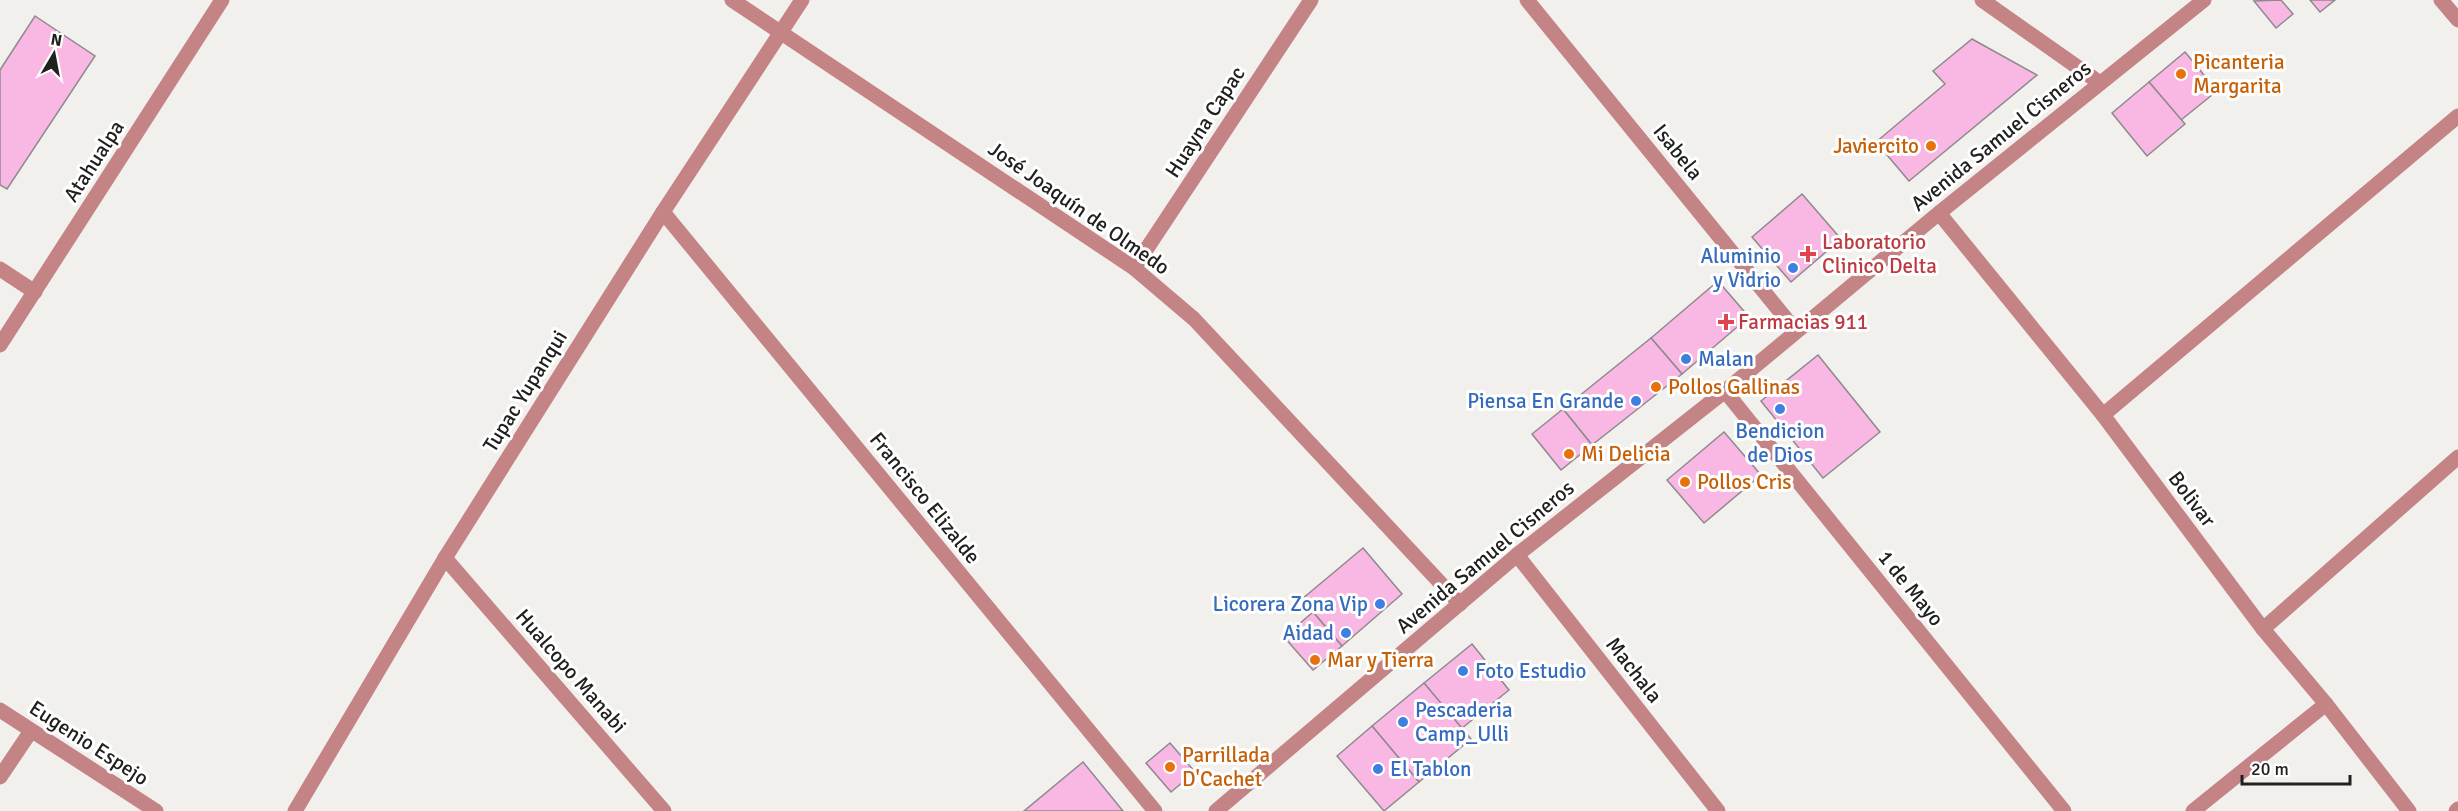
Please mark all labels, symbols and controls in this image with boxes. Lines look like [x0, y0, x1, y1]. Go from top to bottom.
north arrow [24, 24, 84, 84]
text: N [49, 29, 64, 51]
place label: Picanteria Margarita [2193, 49, 2285, 99]
street label: Avenida Samuel Cisneros [1906, 55, 2096, 217]
street label: Huayna Capac [1159, 61, 1251, 182]
marker: Picanteria Margarita [2174, 67, 2188, 81]
street label: Atahualpa [58, 115, 130, 207]
street label: Isabela [1648, 119, 1708, 185]
place label: Javiercito [1833, 133, 1919, 159]
street label: José Joaquín de Olmedo [983, 136, 1175, 280]
marker: Javiercito [1924, 139, 1938, 153]
place label: Laboratorio Clinico Delta [1822, 229, 1937, 279]
place label: Aluminio y Vidrio [1700, 243, 1781, 293]
marker: Laboratorio Clinico Delta [1799, 245, 1817, 263]
marker: Aluminio y Vidrio [1786, 261, 1800, 275]
place label: Farmacias 911 [1738, 309, 1868, 335]
marker: Farmacias 911 [1719, 315, 1733, 329]
street label: Tupac Yupanqui [477, 325, 573, 457]
place label: Malan [1698, 346, 1754, 372]
marker: Malan [1679, 352, 1693, 366]
place label: Pollos Gallinas [1668, 374, 1800, 400]
marker: Pollos Gallinas [1649, 380, 1663, 394]
place label: Piensa En Grande [1467, 388, 1624, 414]
marker: Piensa En Grande [1629, 394, 1643, 408]
marker: Bendicion de Dios [1773, 402, 1787, 416]
place label: Bendicion de Dios [1735, 418, 1825, 468]
street label: Francisco Elizalde [864, 427, 986, 569]
place label: Mi Delicia [1581, 441, 1671, 467]
marker: Mi Delicia [1562, 447, 1576, 461]
street label: Bolivar [2163, 466, 2222, 532]
place label: Pollos Cris [1697, 469, 1792, 495]
street label: Avenida Samuel Cisneros [1391, 475, 1579, 639]
marker: Pollos Cris [1678, 475, 1692, 489]
street label: 1 de Mayo [1873, 545, 1949, 631]
place label: Licorera Zona Vip [1213, 591, 1368, 617]
marker: Licorera Zona Vip [1373, 597, 1387, 611]
street label: Hualcopo Manabi [510, 604, 632, 738]
place label: Aidad [1283, 620, 1334, 646]
marker: Aidad [1339, 626, 1353, 640]
street label: Machala [1600, 632, 1668, 708]
place label: Mar y Tierra [1327, 647, 1434, 673]
marker: Mar y Tierra [1308, 653, 1322, 667]
place label: Foto Estudio [1475, 658, 1586, 684]
marker: Foto Estudio [1456, 664, 1470, 678]
street label: Eugenio Espejo [25, 695, 153, 791]
place label: Pescaderia Camp_Ulli [1415, 697, 1513, 747]
marker: Pescaderia Camp_Ulli [1396, 715, 1410, 729]
place label: Parrillada D'Cachet [1182, 742, 1270, 792]
scale bar [2242, 748, 2350, 786]
place label: El Tablon [1390, 756, 1472, 782]
text: 20 m [2251, 758, 2289, 780]
marker: Parrillada D'Cachet [1163, 760, 1177, 774]
marker: El Tablon [1371, 762, 1385, 776]

